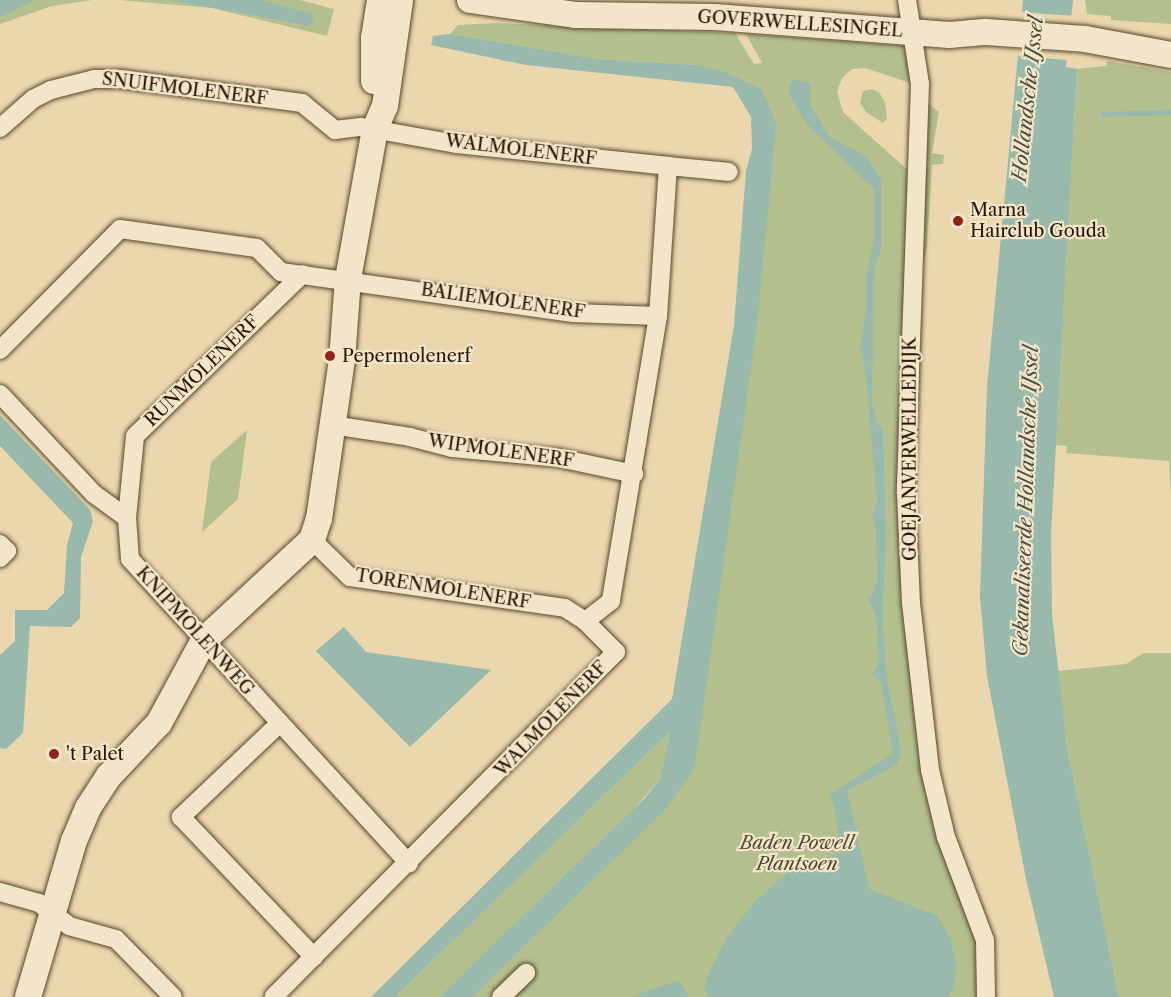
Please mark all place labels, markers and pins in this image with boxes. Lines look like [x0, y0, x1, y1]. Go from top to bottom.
place label: Marna Hairclub Gouda [970, 200, 1106, 242]
marker: Marna Hairclub Gouda [951, 214, 965, 228]
place label: Pepermolenerf [342, 345, 471, 367]
marker: Pepermolenerf [323, 349, 337, 363]
place label: 't Palet [66, 743, 124, 765]
marker: 't Palet [47, 747, 61, 761]

